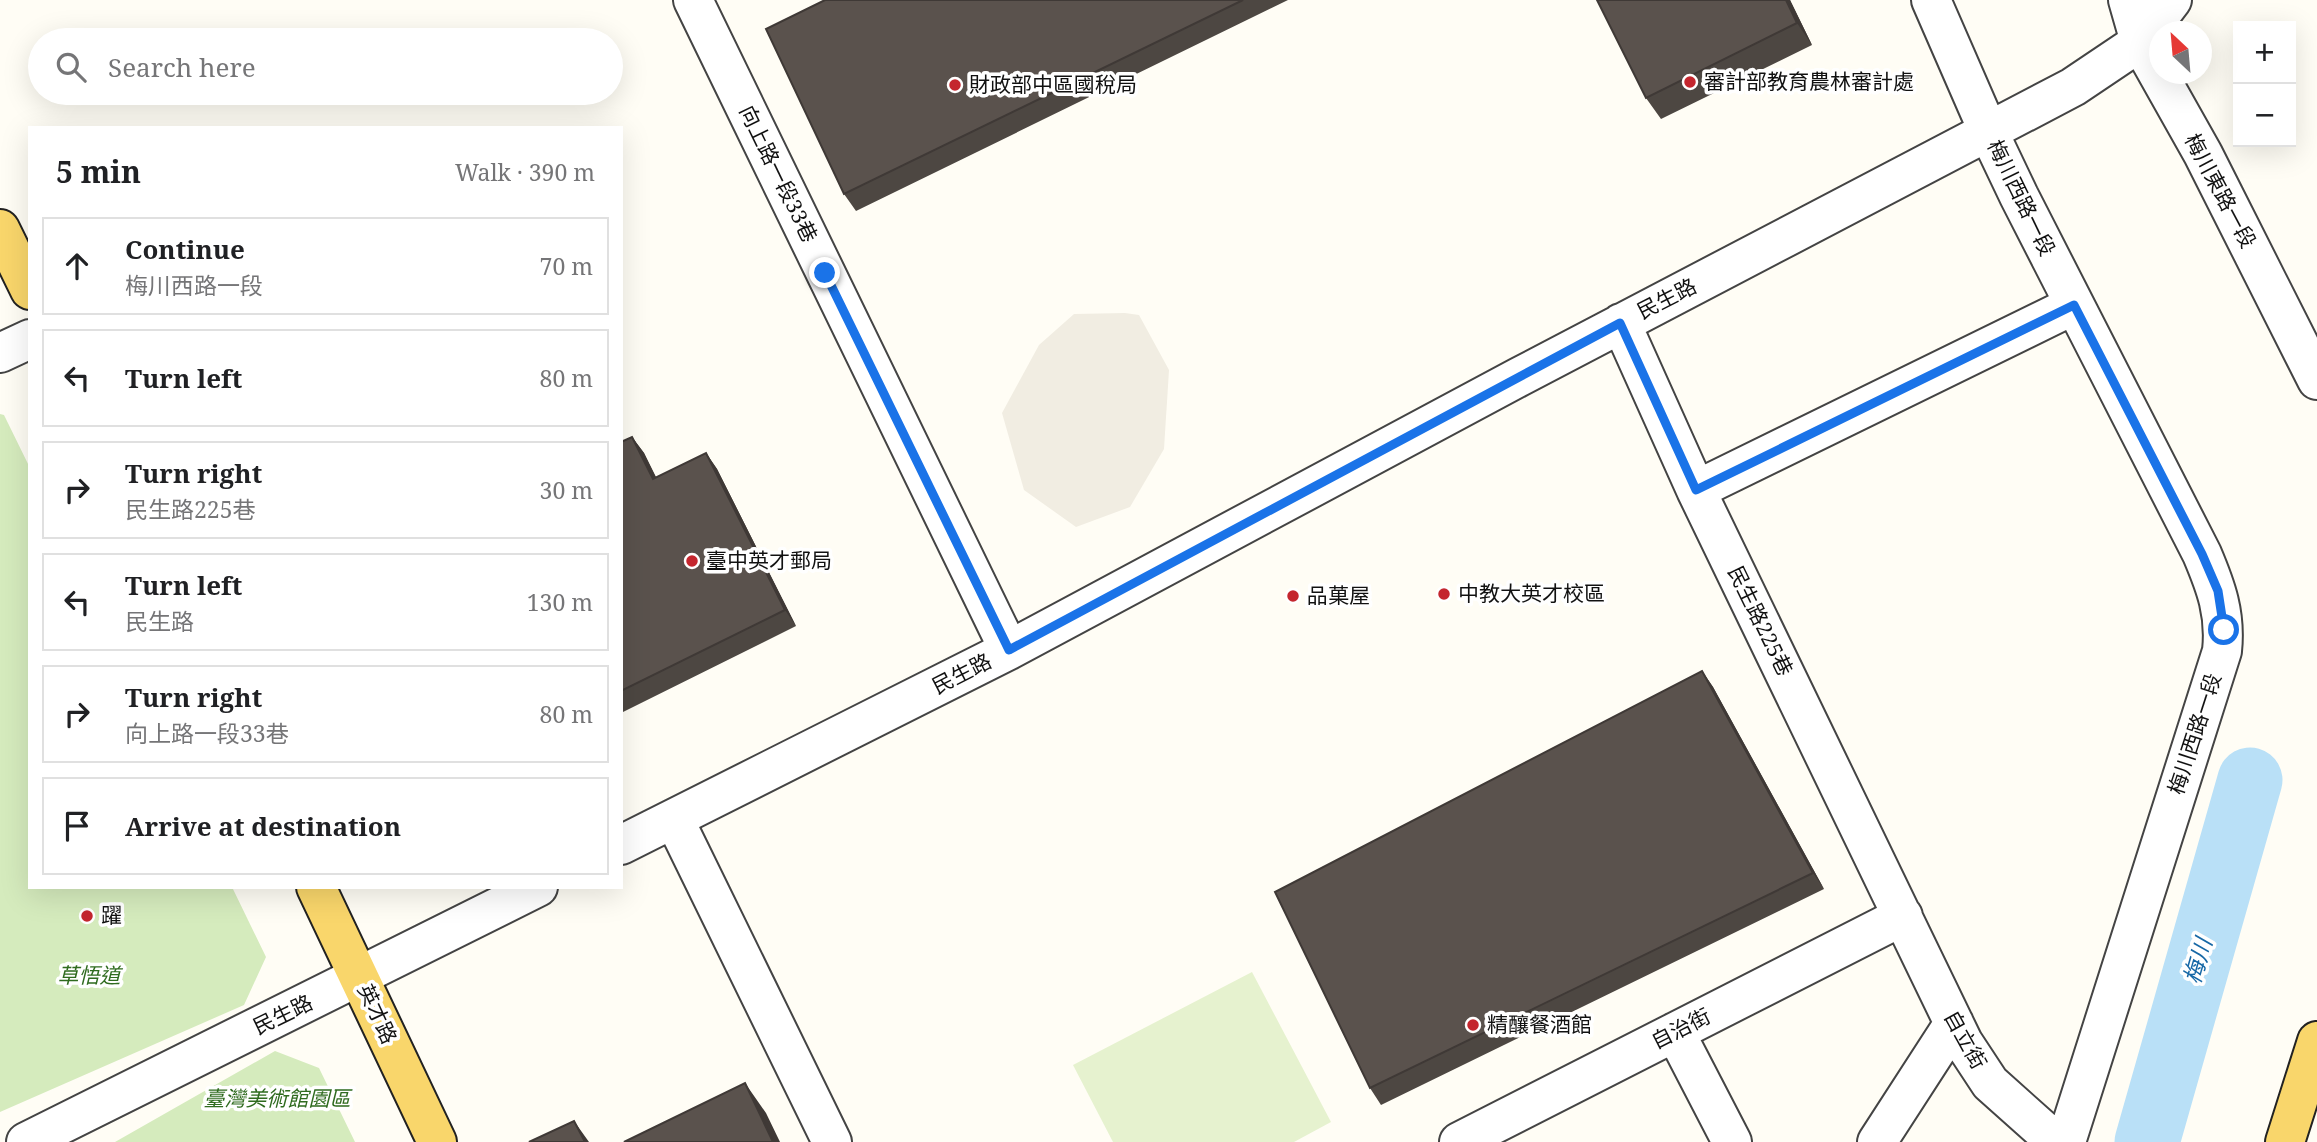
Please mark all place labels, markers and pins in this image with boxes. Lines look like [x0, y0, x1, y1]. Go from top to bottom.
place label: 審計部教育農林審計處 [1704, 67, 1914, 95]
place label: 財政部中區國稅局 [969, 70, 1137, 98]
marker: 審計部教育農林審計處 [1682, 74, 1698, 90]
marker: 財政部中區國稅局 [947, 77, 963, 93]
place label: 臺中英才郵局 [706, 546, 832, 574]
marker: 臺中英才郵局 [684, 553, 700, 569]
place label: 中教大英才校區 [1458, 579, 1605, 607]
place label: 品菓屋 [1307, 581, 1370, 609]
marker: 中教大英才校區 [1436, 586, 1452, 602]
marker: 品菓屋 [1285, 588, 1301, 604]
place label: 躍 [101, 901, 122, 929]
marker: 躍 [79, 908, 95, 924]
place label: 精釀餐酒館 [1487, 1010, 1592, 1038]
marker: 精釀餐酒館 [1465, 1017, 1481, 1033]

